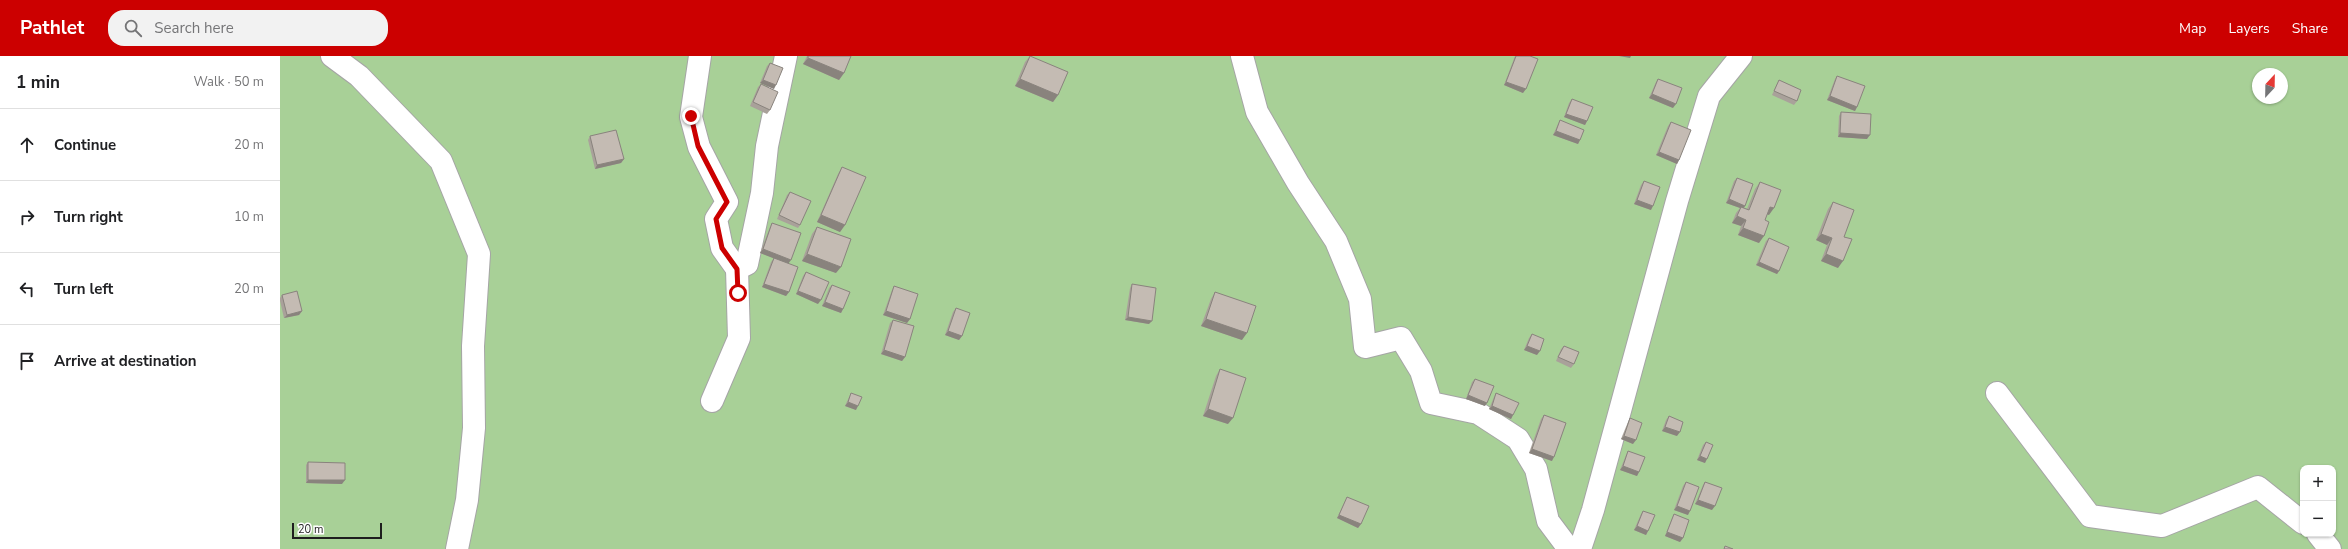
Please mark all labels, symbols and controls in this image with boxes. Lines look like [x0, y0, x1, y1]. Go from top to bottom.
search box [108, 10, 388, 46]
text: Pathlet [20, 15, 84, 41]
icon: search [122, 17, 144, 39]
text: Search here [154, 18, 234, 38]
text: Map [2179, 19, 2206, 38]
text: Layers [2228, 19, 2270, 38]
text: Share [2292, 19, 2328, 38]
north arrow [2252, 68, 2288, 104]
text: 1 min [16, 71, 60, 94]
text: Walk · 50 m [193, 73, 264, 91]
route end [682, 107, 700, 125]
icon: ahead [16, 134, 38, 156]
text: Continue [54, 135, 116, 155]
text: 20 m [234, 136, 264, 154]
icon: right [16, 206, 38, 228]
text: Turn right [54, 207, 123, 227]
text: 10 m [234, 208, 264, 226]
icon: left [16, 278, 38, 300]
text: Turn left [54, 279, 113, 299]
text: 20 m [234, 280, 264, 298]
route start [729, 284, 747, 302]
icon: arrive [16, 350, 38, 372]
text: Arrive at destination [54, 351, 197, 371]
map controls [2300, 465, 2336, 537]
button: + [2300, 465, 2336, 501]
button: − [2300, 501, 2336, 537]
scale bar [292, 521, 382, 540]
text: 20 m [298, 522, 323, 537]

